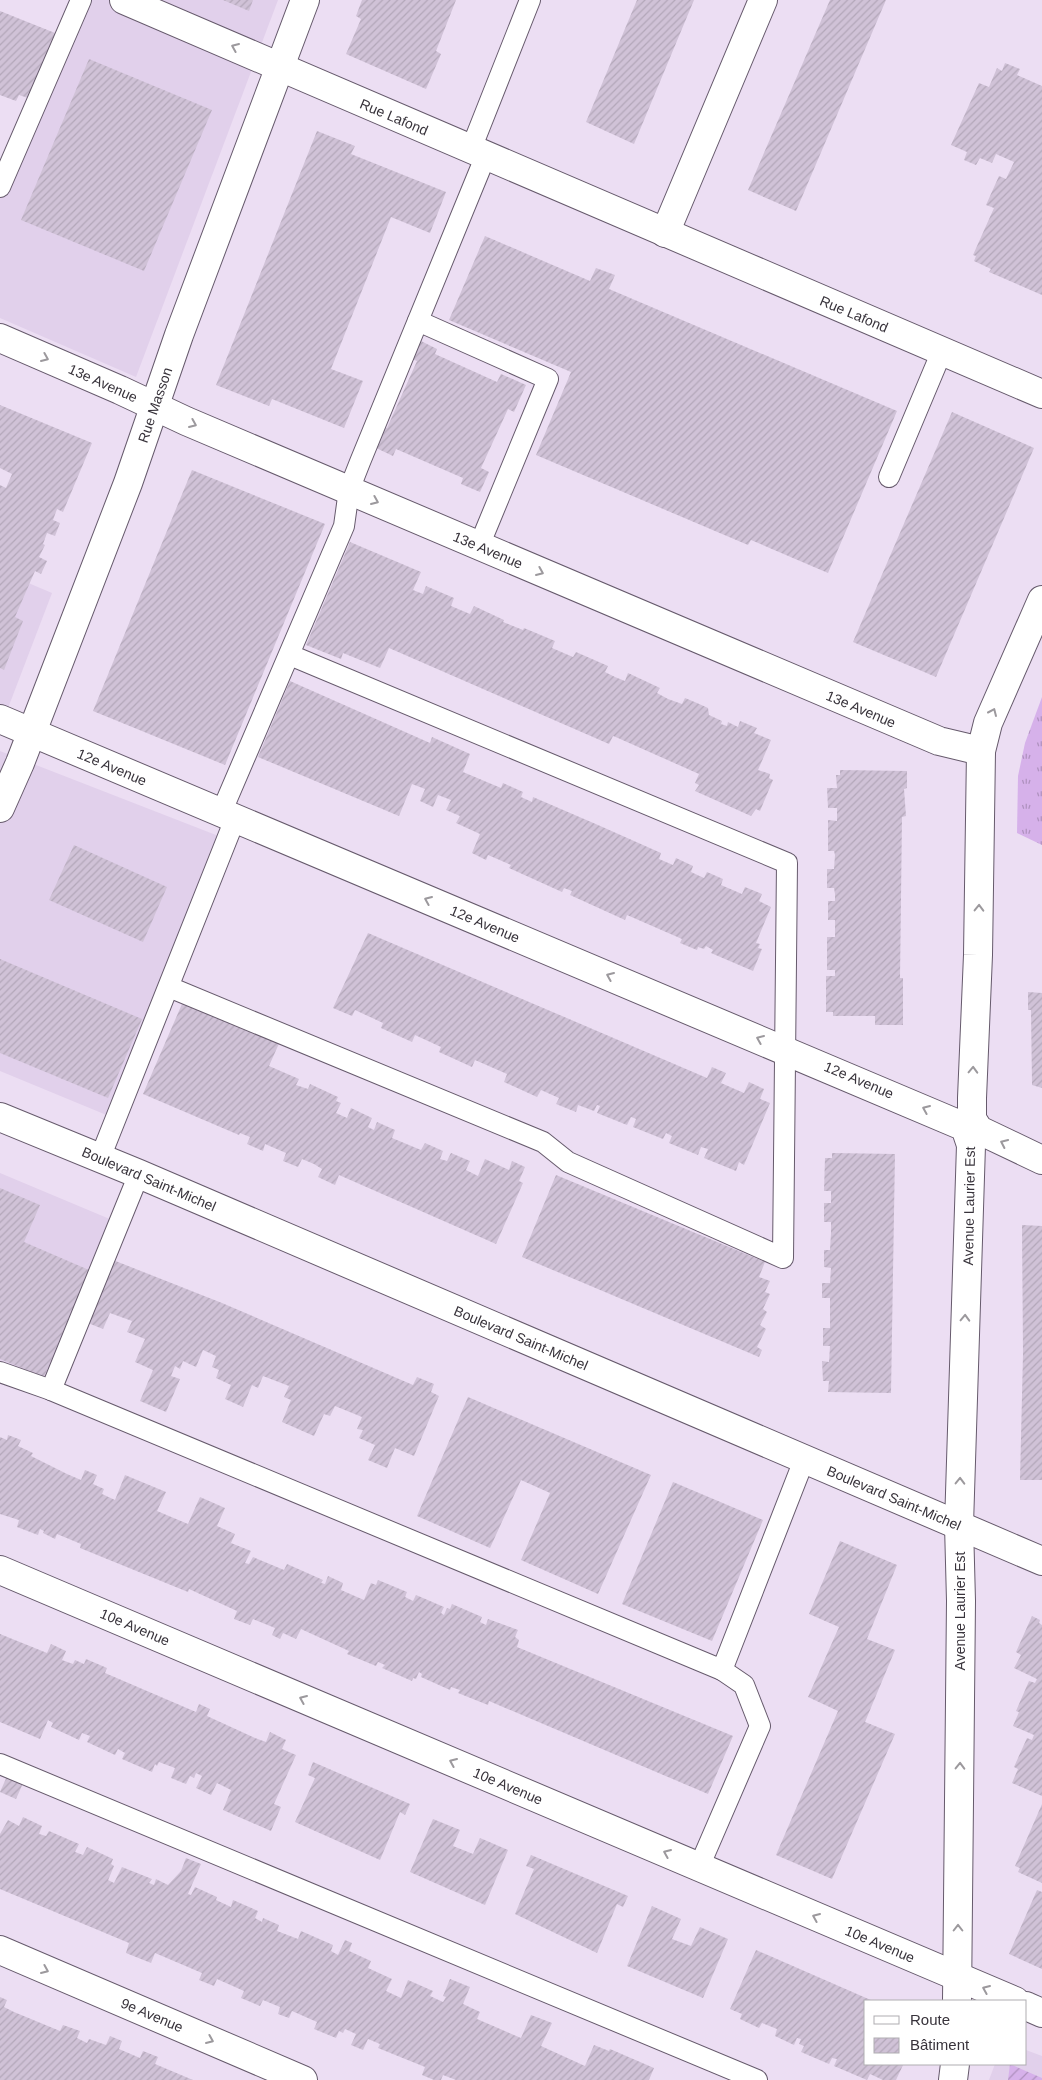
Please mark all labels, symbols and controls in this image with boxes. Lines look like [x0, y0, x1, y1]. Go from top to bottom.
one-way arrow [231, 42, 240, 53]
street label: Rue Lafond [358, 95, 430, 139]
street label: Rue Lafond [818, 292, 890, 336]
one-way arrow [40, 351, 49, 362]
street label: 13e Avenue [66, 361, 140, 405]
street label: Rue Masson [135, 365, 175, 445]
one-way arrow [188, 418, 197, 429]
one-way arrow [370, 495, 379, 506]
street label: 13e Avenue [451, 528, 525, 572]
one-way arrow [535, 566, 544, 577]
street label: 13e Avenue [824, 687, 898, 731]
one-way arrow [986, 708, 997, 717]
street label: 12e Avenue [75, 745, 149, 789]
one-way arrow [424, 895, 433, 906]
street label: 12e Avenue [448, 902, 522, 946]
one-way arrow [974, 903, 984, 911]
one-way arrow [606, 971, 615, 982]
one-way arrow [756, 1034, 765, 1045]
street label: 12e Avenue [822, 1058, 896, 1102]
one-way arrow [968, 1066, 979, 1074]
one-way arrow [922, 1104, 931, 1115]
one-way arrow [1000, 1139, 1009, 1149]
street label: Boulevard Saint-Michel [80, 1144, 218, 1214]
street label: Avenue Laurier Est [960, 1146, 978, 1266]
street label: Boulevard Saint-Michel [452, 1303, 590, 1373]
one-way arrow [960, 1314, 971, 1322]
street label: Boulevard Saint-Michel [825, 1463, 963, 1533]
one-way arrow [955, 1477, 965, 1484]
street label: Avenue Laurier Est [952, 1551, 968, 1670]
street label: 10e Avenue [98, 1605, 172, 1649]
one-way arrow [299, 1695, 308, 1705]
one-way arrow [449, 1758, 458, 1769]
one-way arrow [955, 1762, 965, 1770]
street label: 10e Avenue [471, 1764, 545, 1808]
one-way arrow [663, 1849, 672, 1860]
one-way arrow [812, 1912, 821, 1923]
street label: 10e Avenue [843, 1922, 917, 1966]
one-way arrow [953, 1924, 963, 1932]
one-way arrow [40, 1963, 49, 1974]
one-way arrow [982, 1985, 991, 1996]
street label: 9e Avenue [119, 1995, 186, 2035]
legend [864, 2000, 1027, 2065]
text: Route [910, 2011, 950, 2028]
one-way arrow [205, 2034, 214, 2045]
text: Bâtiment [910, 2036, 970, 2053]

